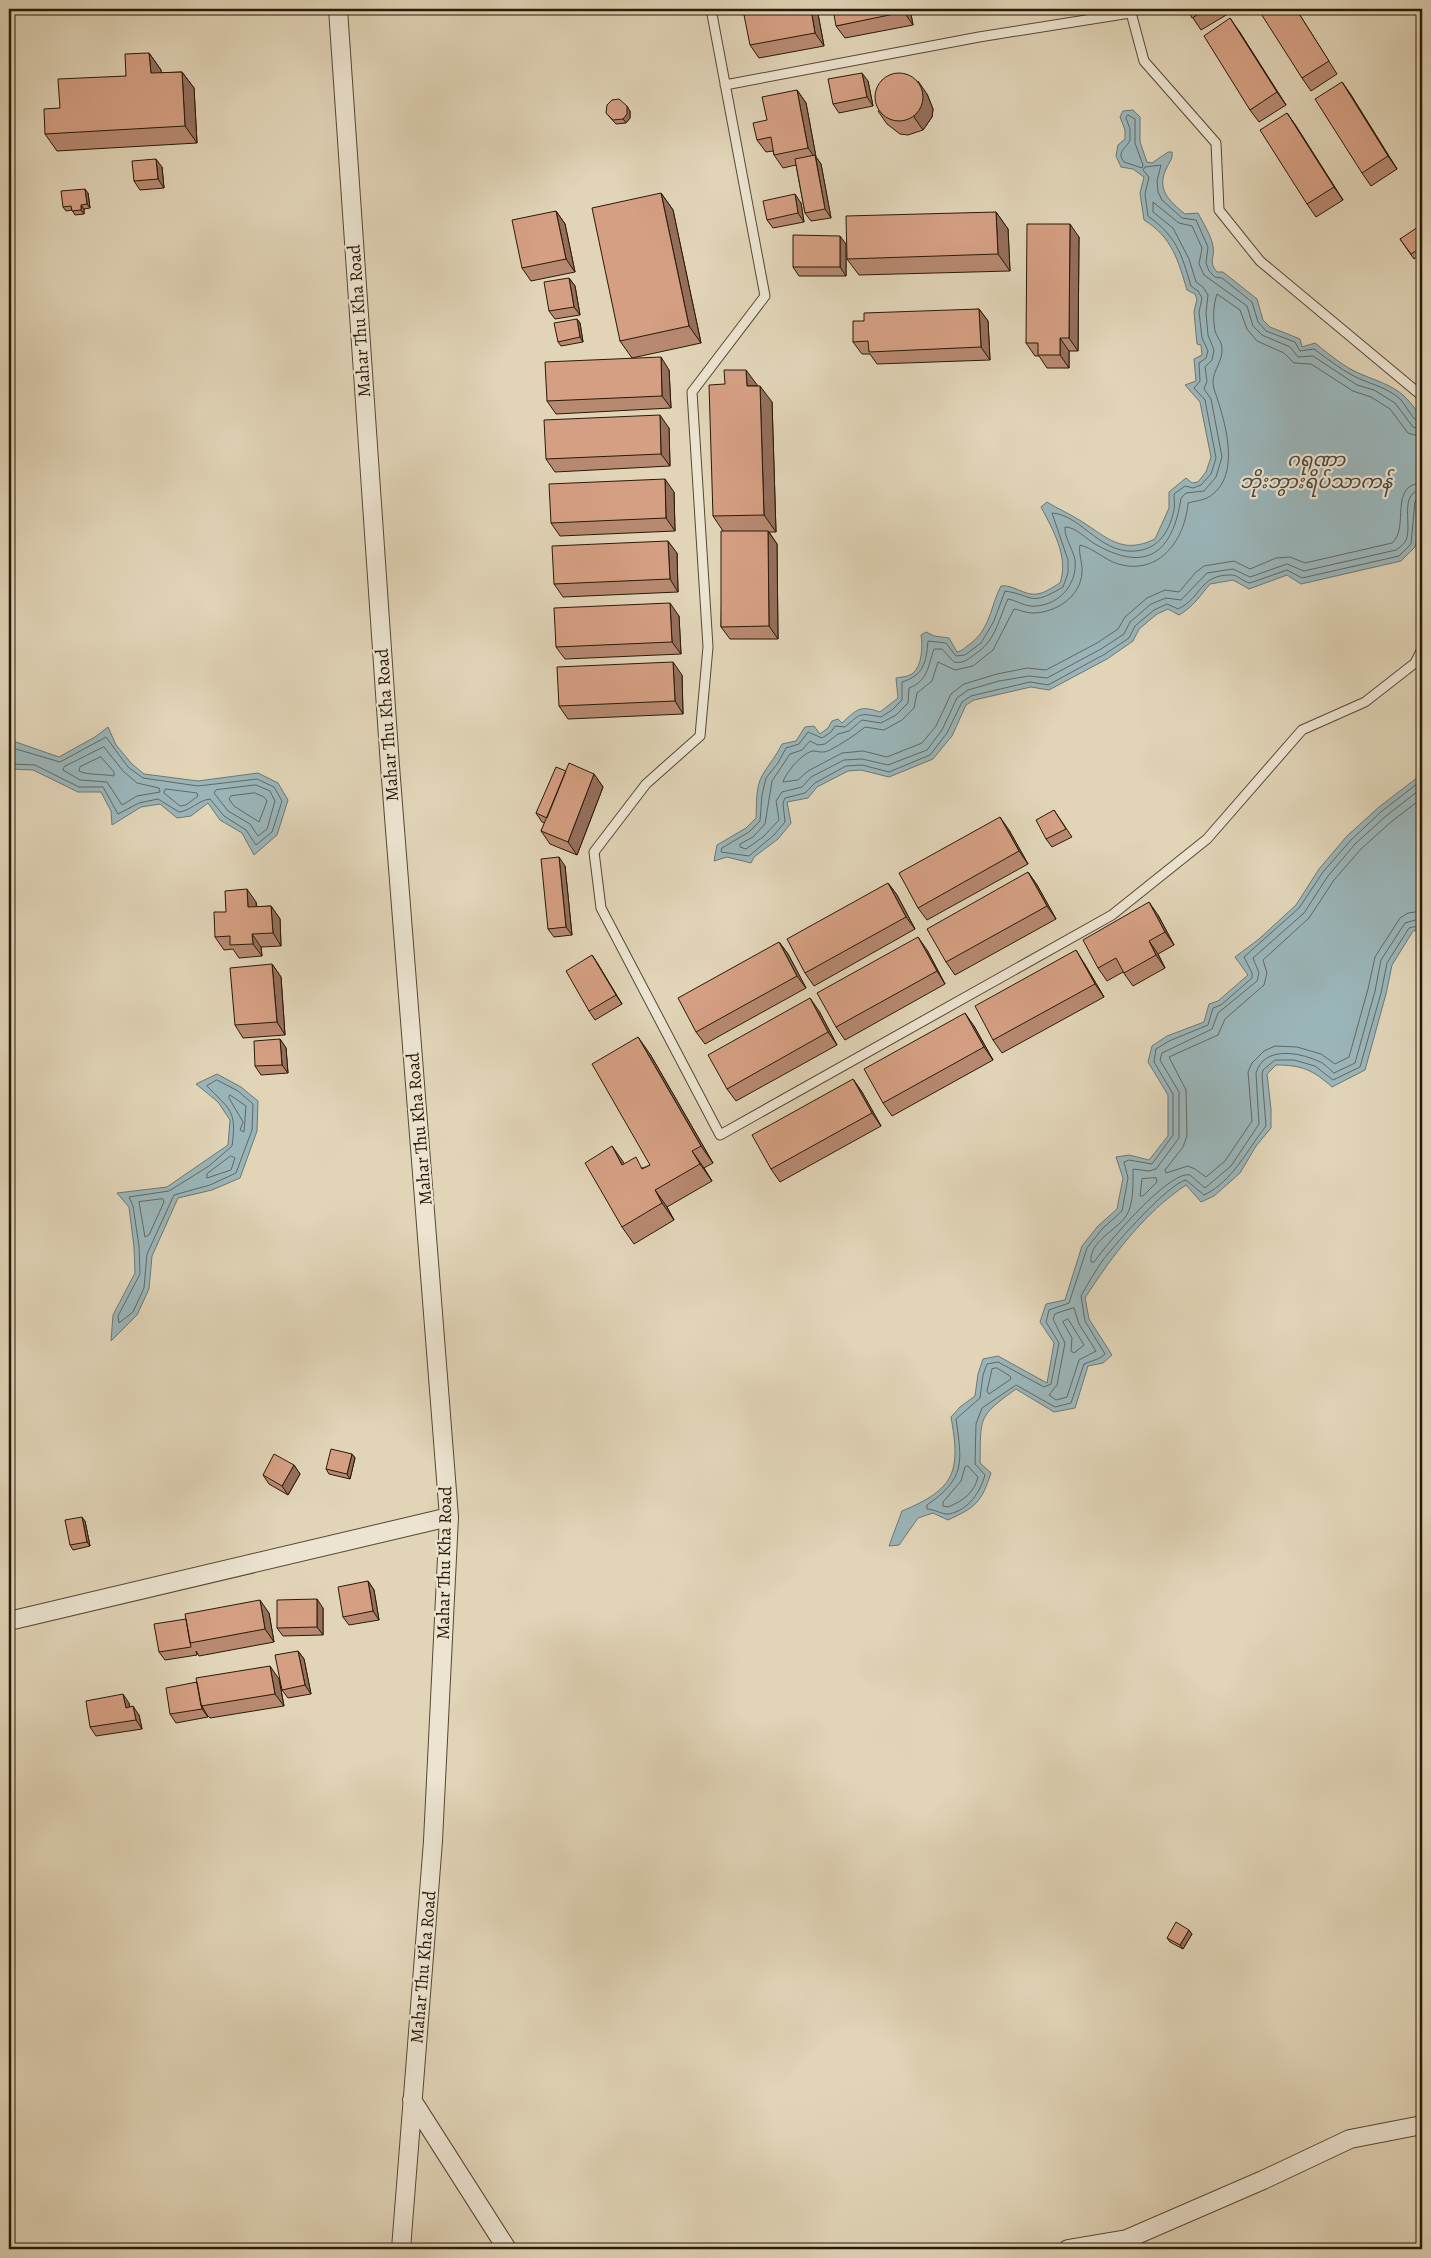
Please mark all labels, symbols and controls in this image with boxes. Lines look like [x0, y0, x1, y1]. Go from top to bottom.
street label: Mahar Thu Kha Road [342, 243, 376, 398]
water label: ဂရုဏာ ဘိုးဘွားရိပ်သာကန် [1240, 447, 1395, 497]
street label: Mahar Thu Kha Road [370, 647, 404, 802]
street label: Mahar Thu Kha Road [400, 1051, 438, 1206]
street label: Mahar Thu Kha Road [431, 1486, 457, 1640]
street label: Mahar Thu Kha Road [404, 1889, 442, 2044]

